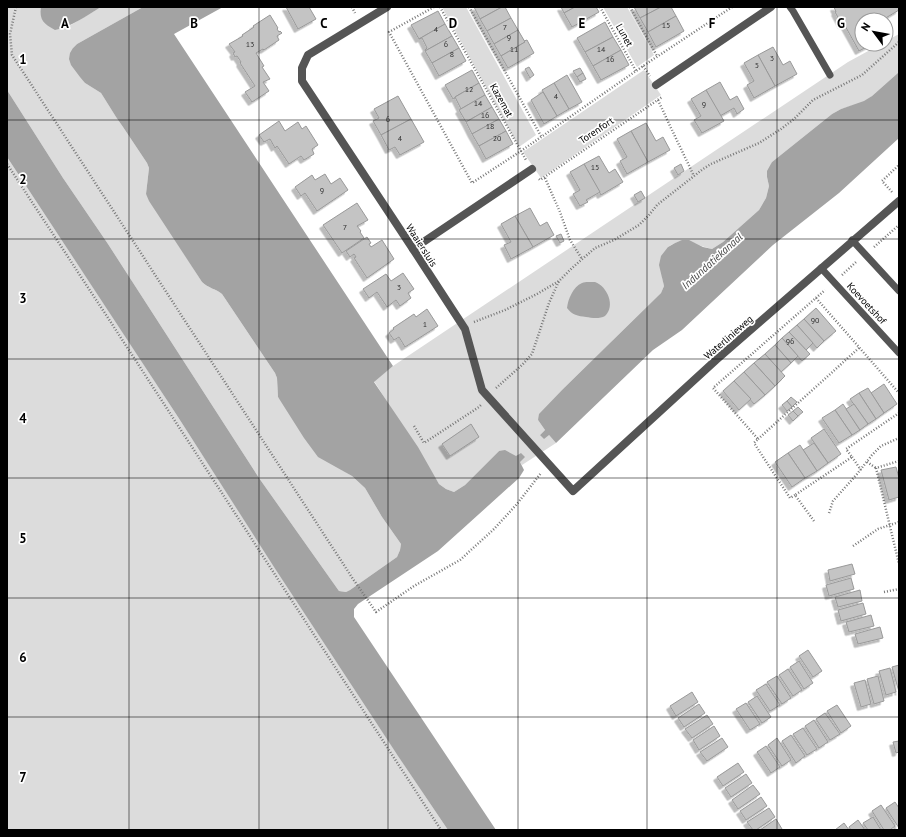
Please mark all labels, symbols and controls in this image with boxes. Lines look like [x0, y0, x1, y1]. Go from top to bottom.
north arrow [854, 12, 894, 52]
text: A [61, 15, 69, 32]
text: B [190, 15, 198, 32]
text: C [320, 15, 328, 32]
text: D [449, 15, 457, 32]
text: E [579, 15, 586, 32]
text: F [709, 15, 716, 32]
text: G [837, 15, 845, 32]
house number: 15 [662, 20, 670, 30]
text: N [858, 20, 873, 33]
street label: Lunet [613, 21, 636, 50]
house number: 7 [503, 22, 507, 32]
house number: 4 [434, 24, 439, 34]
house number: 9 [507, 32, 511, 42]
house number: 13 [246, 39, 254, 49]
house number: 6 [444, 39, 448, 49]
house number: 11 [510, 44, 518, 54]
house number: 14 [597, 44, 606, 54]
house number: 8 [450, 49, 454, 59]
text: 1 [19, 51, 27, 68]
house number: 3 [770, 53, 774, 63]
house number: 16 [606, 54, 614, 64]
house number: 5 [755, 60, 759, 70]
street label: Kazemat [487, 81, 516, 120]
house number: 12 [465, 84, 473, 94]
house number: 4 [554, 91, 559, 101]
house number: 14 [474, 98, 483, 108]
house number: 9 [702, 99, 706, 109]
house number: 16 [481, 110, 489, 120]
house number: 6 [386, 114, 390, 124]
street label: Torenfort [576, 114, 617, 147]
house number: 18 [486, 121, 494, 131]
house number: 4 [398, 133, 403, 143]
house number: 20 [493, 133, 502, 143]
house number: 15 [591, 162, 599, 172]
text: 2 [19, 171, 27, 188]
house number: 9 [320, 185, 324, 195]
street label: Waaiersluis [403, 221, 440, 269]
house number: 7 [343, 222, 347, 232]
water label: Indundatiekanaal [679, 230, 746, 292]
street label: Koevoetshof [844, 280, 890, 328]
house number: 3 [397, 282, 401, 292]
text: 3 [19, 290, 27, 307]
street label: Waterlinieweg [701, 312, 756, 362]
house number: 90 [811, 315, 820, 325]
house number: 1 [423, 319, 427, 329]
house number: 96 [786, 336, 794, 346]
text: 4 [19, 410, 27, 427]
text: 5 [19, 530, 27, 547]
text: 6 [19, 649, 27, 666]
text: 7 [19, 769, 27, 786]

